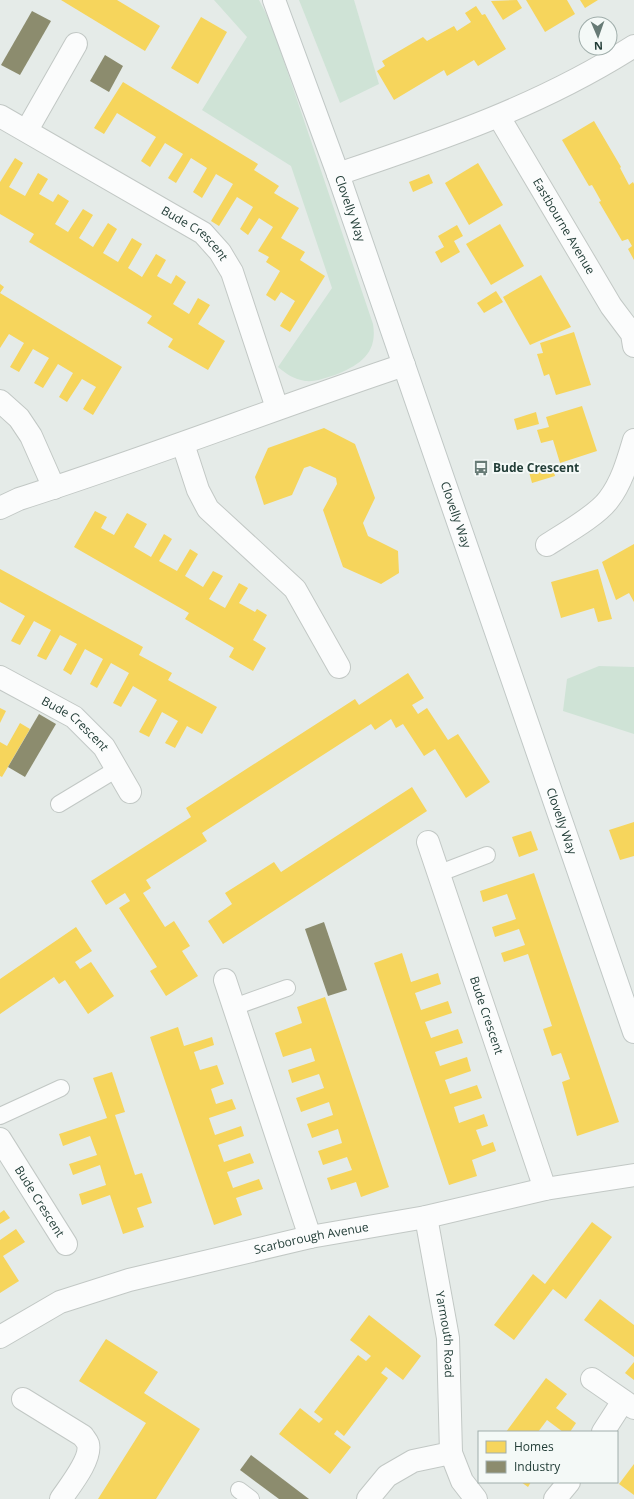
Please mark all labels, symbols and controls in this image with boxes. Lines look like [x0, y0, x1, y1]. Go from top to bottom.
north arrow [578, 16, 618, 56]
text: N [594, 39, 603, 54]
street label: Clovelly Way [331, 173, 370, 245]
street label: Eastbourne Avenue [529, 175, 599, 278]
street label: Bude Crescent [158, 202, 232, 264]
bus stop icon: Bude Crescent [472, 459, 490, 477]
place label: Bude Crescent [493, 459, 579, 476]
street label: Clovelly Way [437, 479, 476, 551]
street label: Bude Crescent [39, 692, 113, 754]
street label: Clovelly Way [542, 785, 581, 858]
street label: Bude Crescent [466, 974, 508, 1057]
street label: Bude Crescent [11, 1162, 69, 1240]
street label: Scarborough Avenue [252, 1218, 370, 1258]
street label: Yarmouth Road [432, 1289, 458, 1378]
legend [478, 1431, 618, 1483]
text: Homes [514, 1438, 554, 1455]
text: Industry [514, 1458, 561, 1475]

